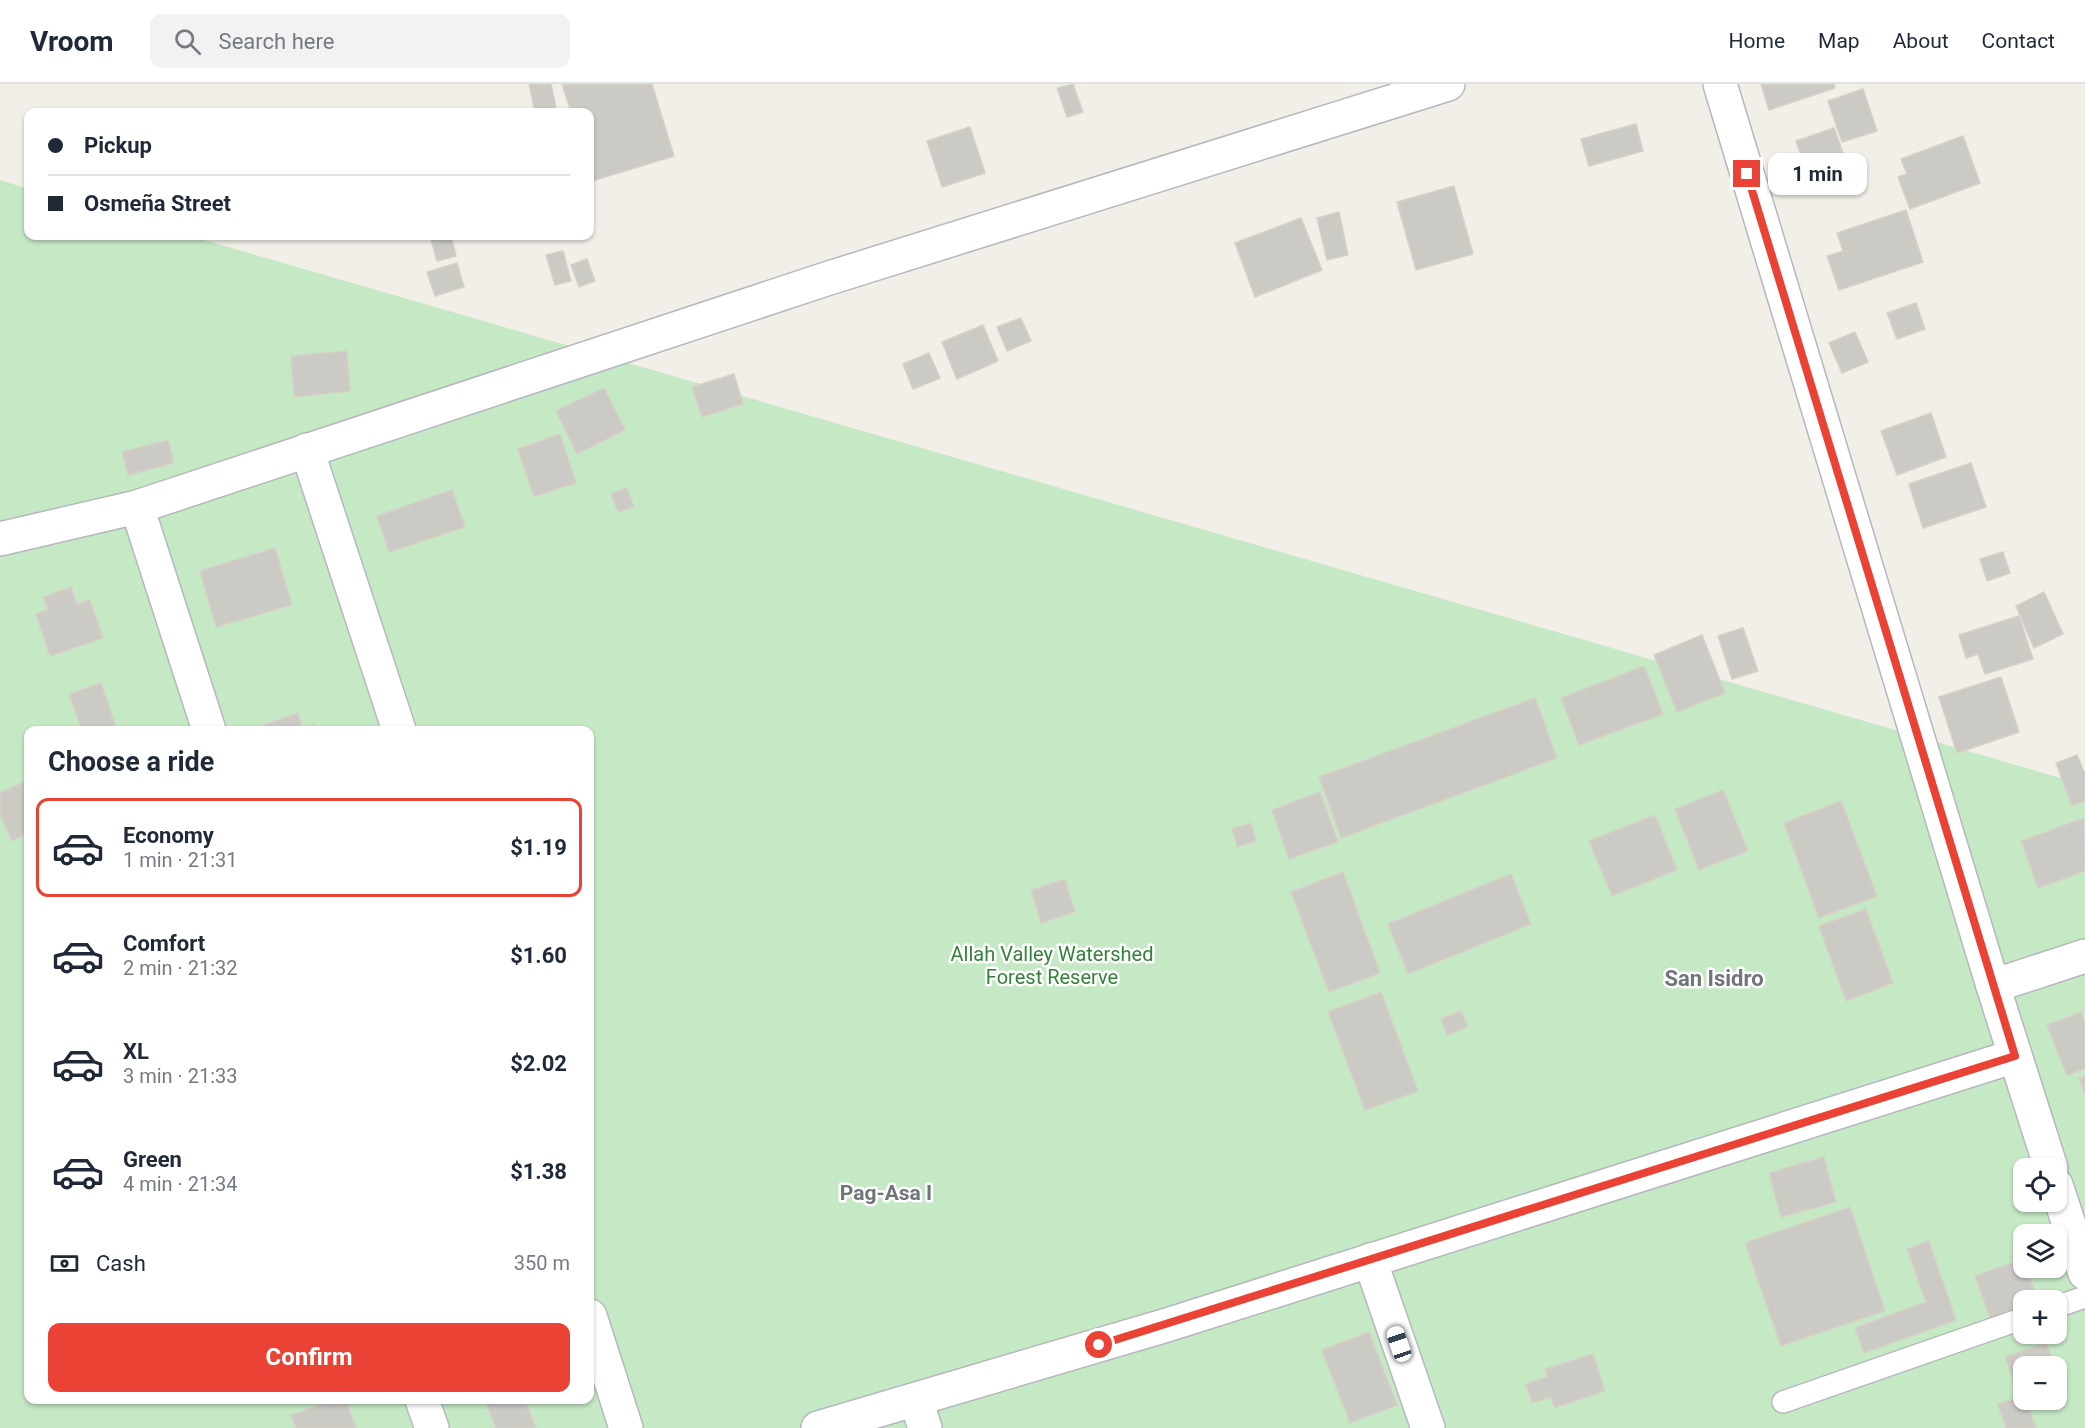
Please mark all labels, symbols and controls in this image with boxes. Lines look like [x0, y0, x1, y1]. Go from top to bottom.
search box [150, 14, 570, 68]
text: Vroom [30, 25, 114, 58]
icon: search [171, 25, 204, 58]
text: Search here [219, 29, 334, 54]
text: Home [1729, 29, 1785, 53]
text: Map [1818, 29, 1860, 53]
text: About [1893, 29, 1949, 53]
text: Contact [1982, 29, 2055, 53]
text: Pickup [84, 133, 152, 158]
callout: 1 min [1768, 153, 1867, 195]
route end [1733, 160, 1760, 187]
text: 1 min [1792, 162, 1843, 186]
text: Osmeña Street [84, 191, 231, 216]
text: Choose a ride [48, 746, 214, 778]
icon: car [51, 821, 105, 875]
text: Economy [123, 823, 214, 848]
text: $1.19 [510, 835, 567, 860]
text: 1 min · 21:31 [123, 848, 238, 872]
icon: car [51, 929, 105, 983]
text: Comfort [123, 931, 205, 956]
park label: Allah Valley Watershed Forest Reserve [951, 942, 1153, 989]
text: $1.60 [510, 943, 567, 968]
text: 2 min · 21:32 [123, 956, 238, 980]
district label: San Isidro [1664, 966, 1764, 991]
icon: car [51, 1037, 105, 1091]
text: XL [123, 1039, 149, 1064]
text: $2.02 [510, 1051, 567, 1076]
text: 3 min · 21:33 [123, 1064, 238, 1088]
icon: car [51, 1145, 105, 1199]
text: Green [123, 1147, 182, 1172]
map controls [2013, 1158, 2067, 1410]
button: locate [2013, 1158, 2067, 1212]
text: $1.38 [510, 1159, 567, 1184]
text: 4 min · 21:34 [123, 1172, 238, 1196]
district label: Pag-Asa I [840, 1181, 932, 1205]
button: layers [2013, 1224, 2067, 1278]
icon: cash [48, 1247, 81, 1280]
text: Cash [96, 1251, 146, 1276]
text: 350 m [514, 1251, 570, 1275]
button: + [2013, 1290, 2067, 1344]
button: Confirm [48, 1323, 570, 1392]
car [1385, 1324, 1413, 1364]
route start [1085, 1331, 1112, 1358]
button: − [2013, 1356, 2067, 1410]

